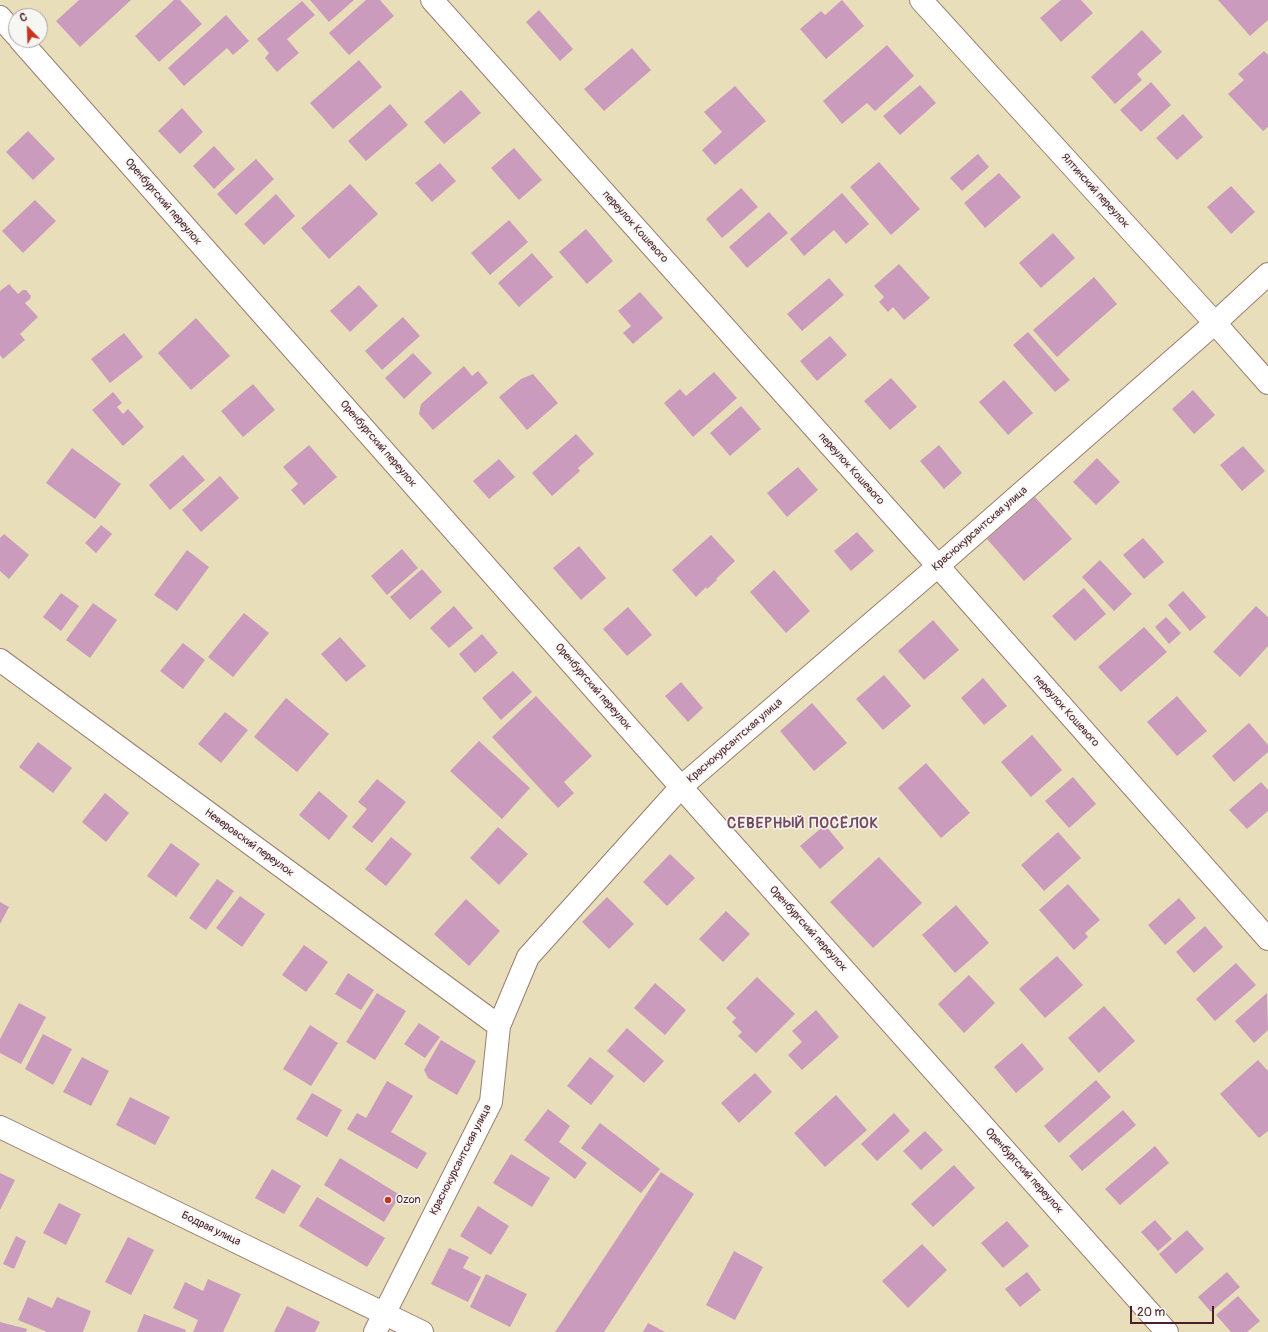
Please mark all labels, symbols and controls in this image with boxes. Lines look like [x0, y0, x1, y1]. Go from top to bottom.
north arrow [8, 8, 48, 48]
text: С [18, 10, 29, 25]
street label: Ялтинский переулок [1058, 151, 1132, 231]
street label: Оренбургский переулок [122, 156, 204, 248]
street label: переулок Кошевого [599, 188, 671, 266]
street label: Оренбургский переулок [337, 398, 419, 490]
street label: переулок Кошевого [815, 430, 887, 508]
street label: Краснокурсантская улица [930, 484, 1030, 574]
street label: Оренбургский переулок [552, 641, 634, 733]
street label: переулок Кошевого [1030, 672, 1102, 750]
street label: Краснокурсантская улица [685, 696, 785, 786]
street label: Неверовский переулок [202, 806, 296, 880]
district label: СЕВЕРНЫЙ ПОСЁЛОК [727, 815, 879, 833]
street label: Оренбургский переулок [766, 883, 850, 975]
street label: Краснокурсантская улица [427, 1103, 495, 1217]
street label: Оренбургский переулок [982, 1125, 1066, 1217]
place label: Ozon [396, 1193, 421, 1207]
marker: Ozon [383, 1195, 393, 1205]
street label: Бодрая улица [179, 1209, 243, 1249]
scale bar [1132, 1298, 1216, 1324]
text: 20 m [1137, 1305, 1165, 1320]

